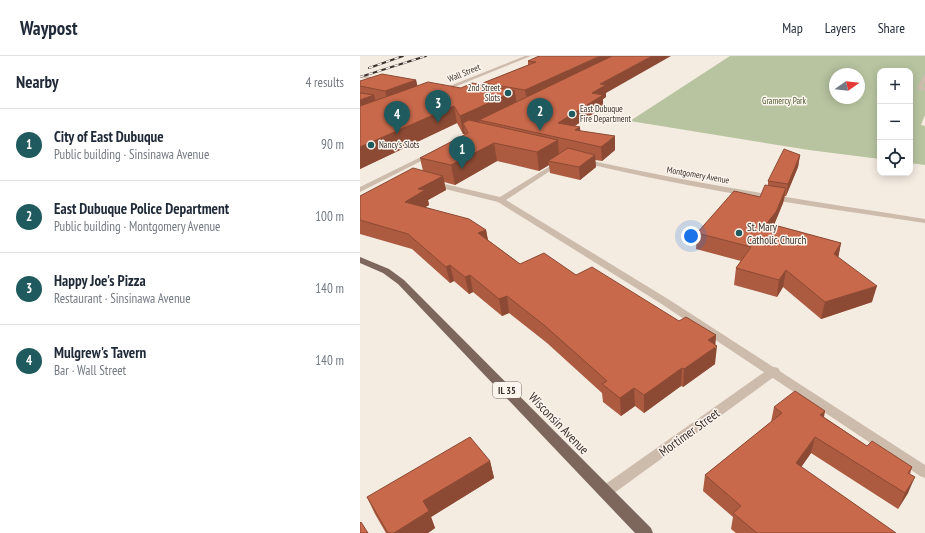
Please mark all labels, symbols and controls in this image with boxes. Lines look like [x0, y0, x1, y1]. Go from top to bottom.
text: Waypost [20, 16, 77, 40]
text: Map [782, 19, 803, 37]
text: Layers [825, 19, 856, 37]
text: Share [878, 19, 905, 37]
street label: Wall Street [446, 61, 482, 84]
north arrow [829, 68, 865, 104]
map controls [877, 68, 913, 176]
button: + [877, 68, 913, 104]
text: Nearby [16, 71, 59, 93]
text: 4 results [305, 74, 344, 91]
place label: 2nd Street Slots [468, 82, 501, 103]
marker: 2nd Street Slots [503, 88, 513, 98]
pin: 3 [425, 90, 451, 123]
park label: Gramercy Park [762, 95, 807, 106]
pin: 2 [527, 98, 553, 131]
pin: 4 [384, 101, 410, 134]
place label: East Dubuque Fire Department [580, 103, 631, 124]
button: − [877, 104, 913, 140]
marker: East Dubuque Fire Department [567, 109, 577, 119]
text: City of East Dubuque [54, 127, 164, 146]
text: 1 [26, 136, 32, 153]
text: 90 m [321, 136, 344, 153]
pin: 1 [449, 136, 475, 169]
place label: Nancy's Slots [379, 139, 419, 150]
marker: Nancy's Slots [366, 140, 376, 150]
button: locate [877, 140, 913, 176]
text: Public building · Sinsinawa Avenue [54, 146, 209, 163]
street label: Montgomery Avenue [666, 164, 731, 185]
text: East Dubuque Police Department [54, 199, 229, 218]
text: 2 [26, 208, 32, 225]
text: 100 m [315, 208, 344, 225]
text: Public building · Montgomery Avenue [54, 218, 220, 235]
place label: St. Mary Catholic Church [747, 220, 806, 247]
your location [681, 226, 701, 246]
marker: St. Mary Catholic Church [734, 228, 744, 238]
text: Happy Joe's Pizza [54, 271, 146, 290]
text: 3 [26, 280, 32, 297]
text: 140 m [315, 280, 344, 297]
text: Restaurant · Sinsinawa Avenue [54, 290, 191, 307]
text: Mulgrew's Tavern [54, 343, 146, 362]
text: 4 [26, 352, 32, 369]
text: 140 m [315, 352, 344, 369]
text: Bar · Wall Street [54, 362, 126, 379]
road number: IL 35 [493, 382, 521, 398]
street label: Wisconsin Avenue [525, 389, 593, 458]
street label: Mortimer Street [655, 404, 723, 460]

